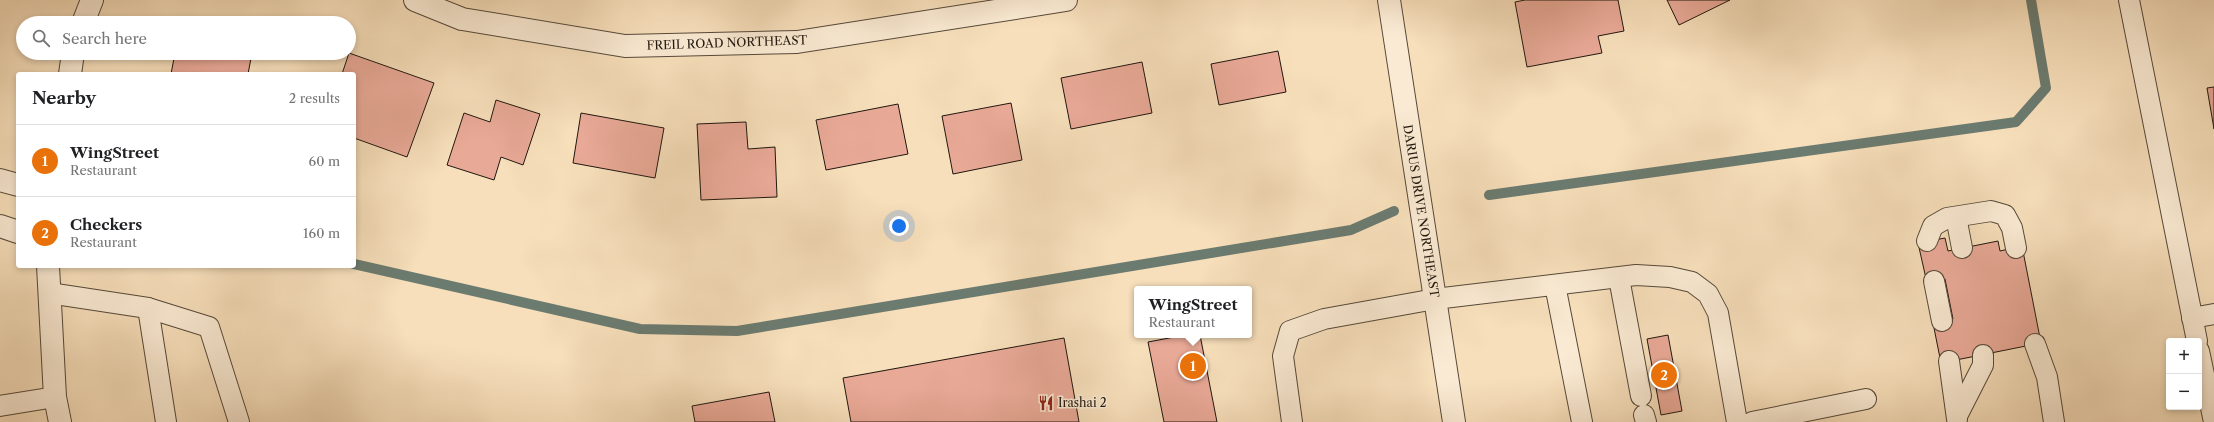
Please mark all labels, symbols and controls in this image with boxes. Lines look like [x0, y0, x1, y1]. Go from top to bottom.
search box [16, 16, 356, 60]
icon: search [30, 27, 52, 49]
text: Search here [62, 29, 147, 48]
street label: FREIL ROAD NORTHEAST [646, 32, 808, 53]
text: Nearby [32, 88, 96, 108]
text: 2 results [289, 90, 340, 106]
street label: DARIUS DRIVE NORTHEAST [1400, 123, 1443, 299]
text: WingStreet [70, 143, 159, 162]
text: 1 [42, 153, 48, 169]
text: 60 m [309, 153, 340, 169]
text: Restaurant [70, 162, 137, 178]
text: Checkers [70, 215, 142, 234]
your location [889, 216, 909, 236]
text: 2 [41, 225, 49, 241]
text: 160 m [303, 225, 340, 241]
text: Restaurant [70, 234, 137, 250]
popup [1134, 286, 1252, 338]
text: WingStreet [1149, 295, 1237, 314]
text: Restaurant [1149, 314, 1215, 330]
map controls [2166, 338, 2202, 410]
button: + [2166, 338, 2202, 374]
pin: 1 [1180, 351, 1206, 381]
pin: 2 [1651, 360, 1677, 390]
button: − [2166, 374, 2202, 410]
restaurant icon: Irashai 2 [1037, 394, 1055, 412]
place label: Irashai 2 [1058, 395, 1107, 410]

